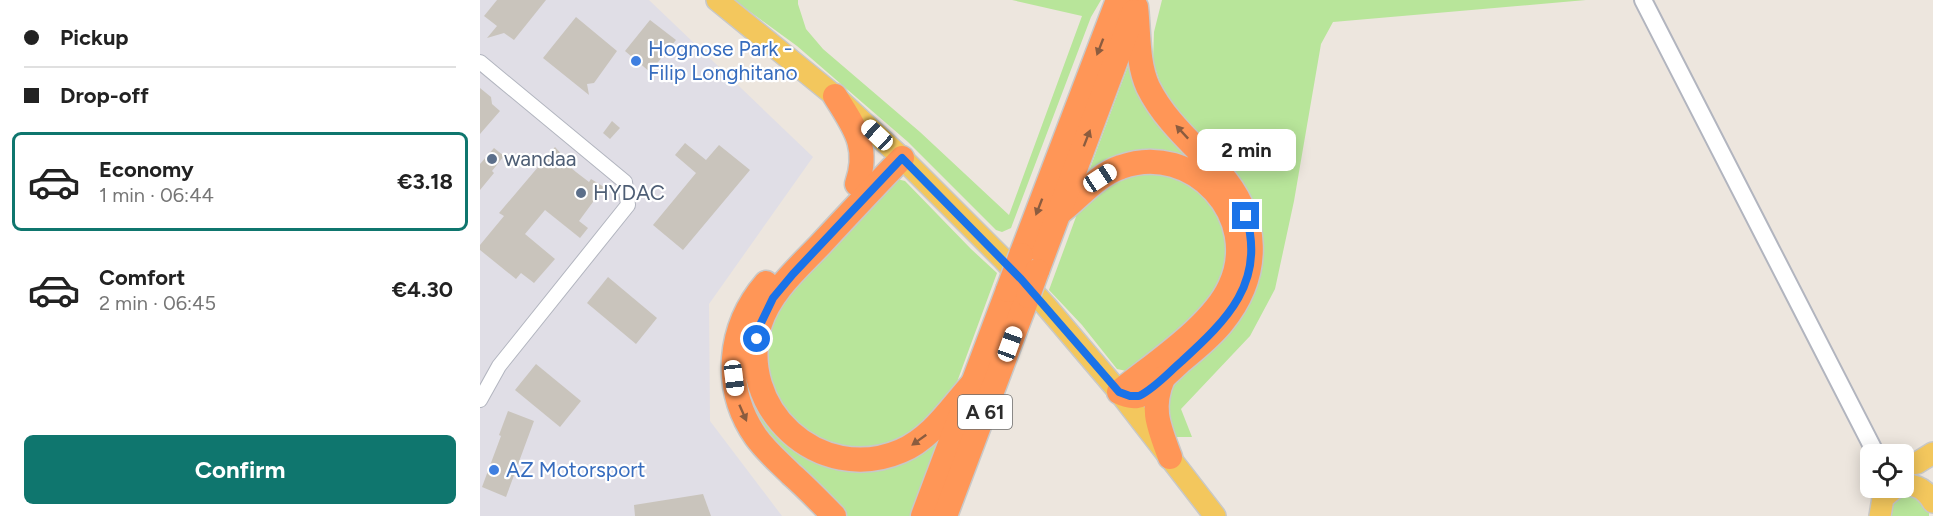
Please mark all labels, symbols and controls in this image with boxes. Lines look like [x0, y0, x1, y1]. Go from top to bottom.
text: Pickup [60, 24, 129, 51]
place label: Hognose Park - Filip Longhitano [648, 36, 798, 85]
one-way arrow [1095, 38, 1105, 56]
marker: Hognose Park - Filip Longhitano [629, 54, 643, 68]
text: Drop-off [60, 82, 149, 109]
car [858, 116, 896, 154]
one-way arrow [1175, 125, 1189, 140]
one-way arrow [1082, 129, 1092, 147]
callout: 2 min [1196, 129, 1296, 171]
text: 2 min [1221, 138, 1272, 162]
place label: wandaa [504, 146, 576, 171]
marker: wandaa [485, 152, 499, 166]
icon: car [27, 155, 81, 209]
text: Economy [99, 156, 194, 183]
car [1080, 161, 1120, 195]
text: €3.18 [397, 168, 453, 195]
place label: HYDAC [593, 180, 665, 205]
text: 1 min · 06:44 [99, 183, 214, 207]
marker: HYDAC [574, 186, 588, 200]
one-way arrow [1034, 198, 1043, 216]
route end [1232, 202, 1259, 229]
icon: car [27, 263, 81, 317]
text: Comfort [99, 264, 185, 291]
text: €4.30 [392, 276, 453, 303]
text: 2 min · 06:45 [99, 291, 216, 315]
car [995, 324, 1025, 364]
route start [743, 325, 770, 352]
car [723, 359, 745, 397]
road number: A 61 [958, 395, 1012, 429]
one-way arrow [738, 405, 748, 423]
one-way arrow [911, 434, 926, 446]
button: Confirm [24, 435, 456, 504]
map controls [1860, 444, 1914, 498]
button: locate [1860, 444, 1914, 498]
place label: AZ Motorsport [506, 457, 645, 482]
marker: AZ Motorsport [487, 463, 501, 477]

